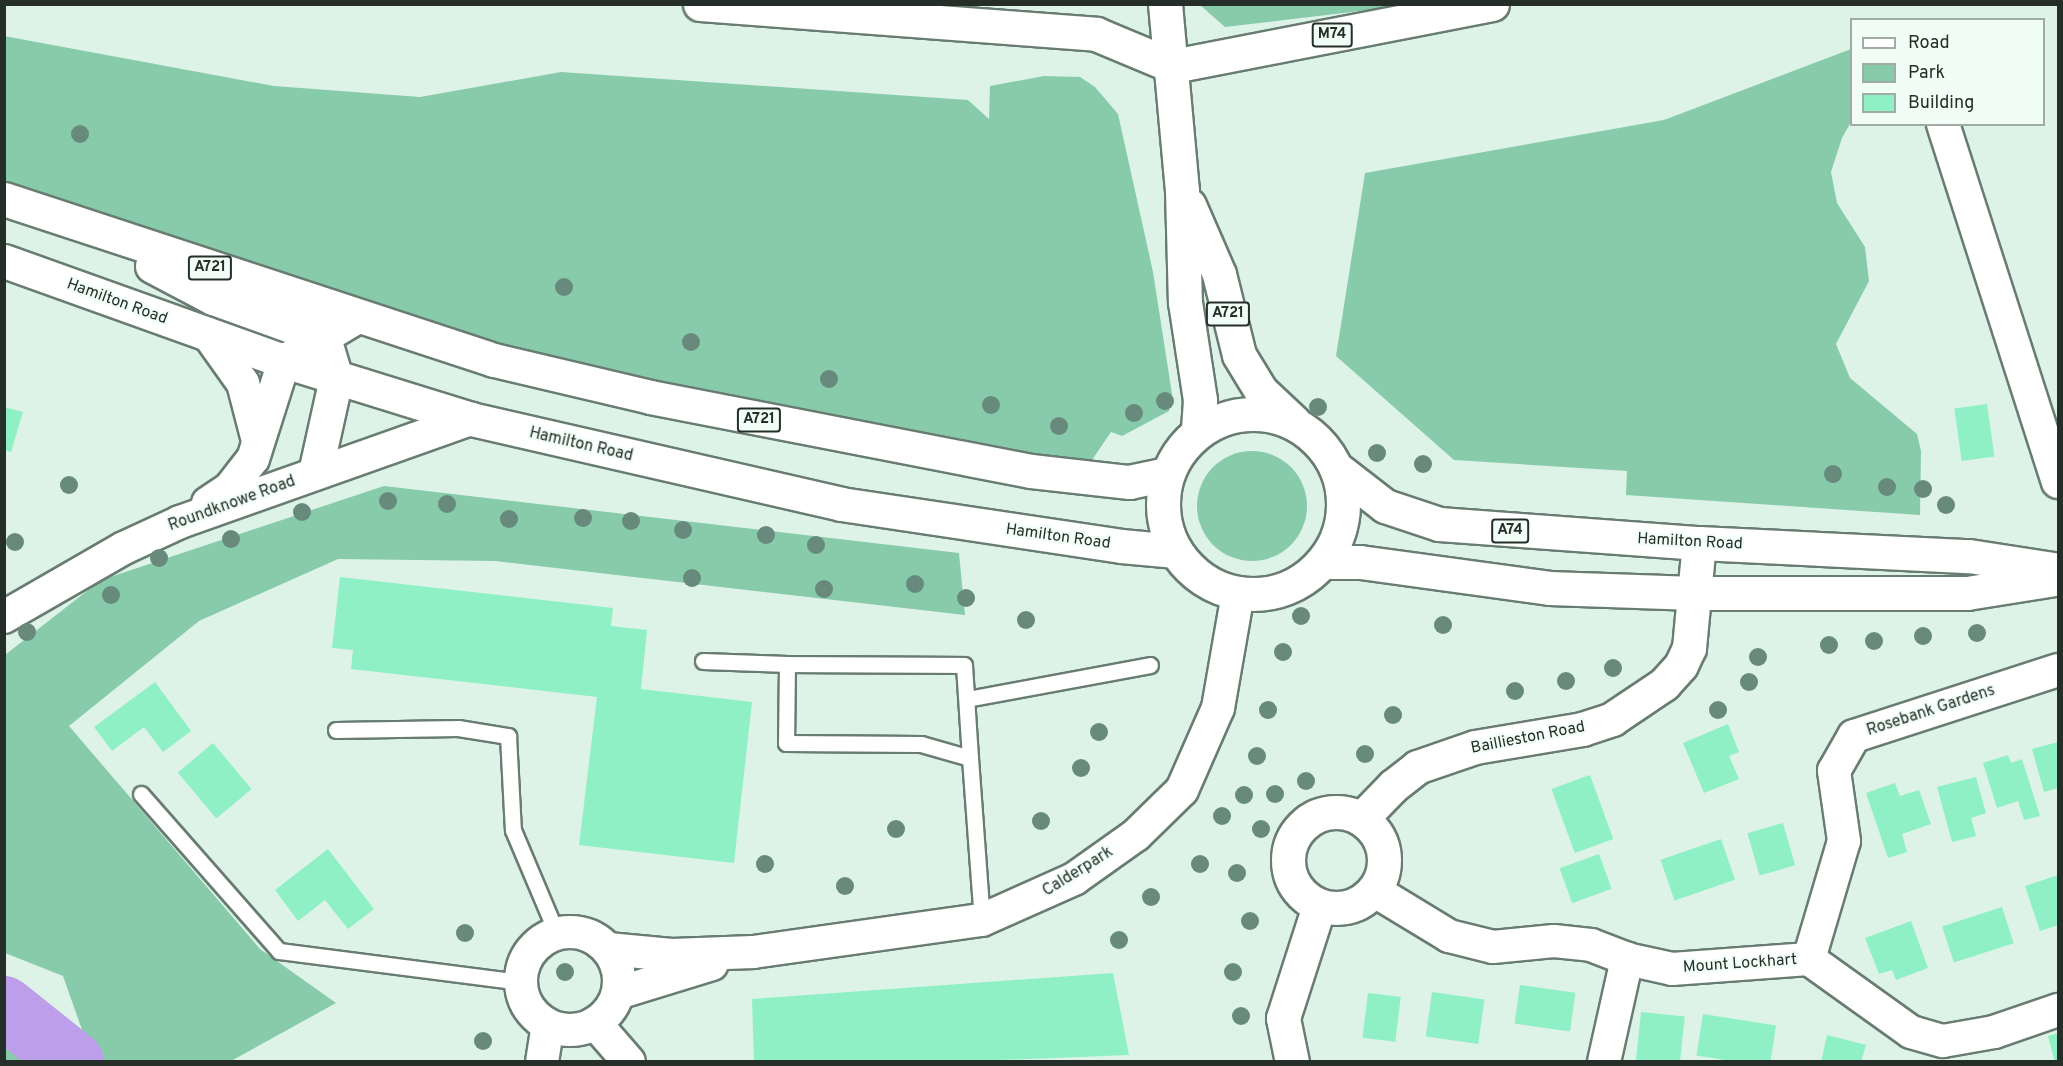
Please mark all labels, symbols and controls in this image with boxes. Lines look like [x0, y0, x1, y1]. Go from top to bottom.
legend [1850, 18, 2045, 126]
road number: M74 [1311, 23, 1353, 47]
text: Road [1908, 32, 1950, 55]
text: Park [1908, 62, 1945, 85]
text: Building [1908, 92, 1974, 115]
road number: A721 [188, 256, 232, 280]
street label: Hamilton Road [64, 275, 170, 329]
road number: A721 [1206, 302, 1250, 326]
road number: A721 [736, 408, 782, 432]
street label: Hamilton Road [527, 424, 635, 466]
street label: Roundknowe Road [166, 472, 298, 536]
road number: A74 [1490, 519, 1530, 543]
street label: Hamilton Road [1004, 520, 1112, 554]
street label: Hamilton Road [1637, 530, 1743, 554]
street label: Rosebank Gardens [1864, 681, 1998, 741]
street label: Baillieston Road [1469, 718, 1587, 758]
street label: Calderpark [1039, 843, 1117, 901]
street label: Mount Lockhart [1682, 950, 1798, 978]

